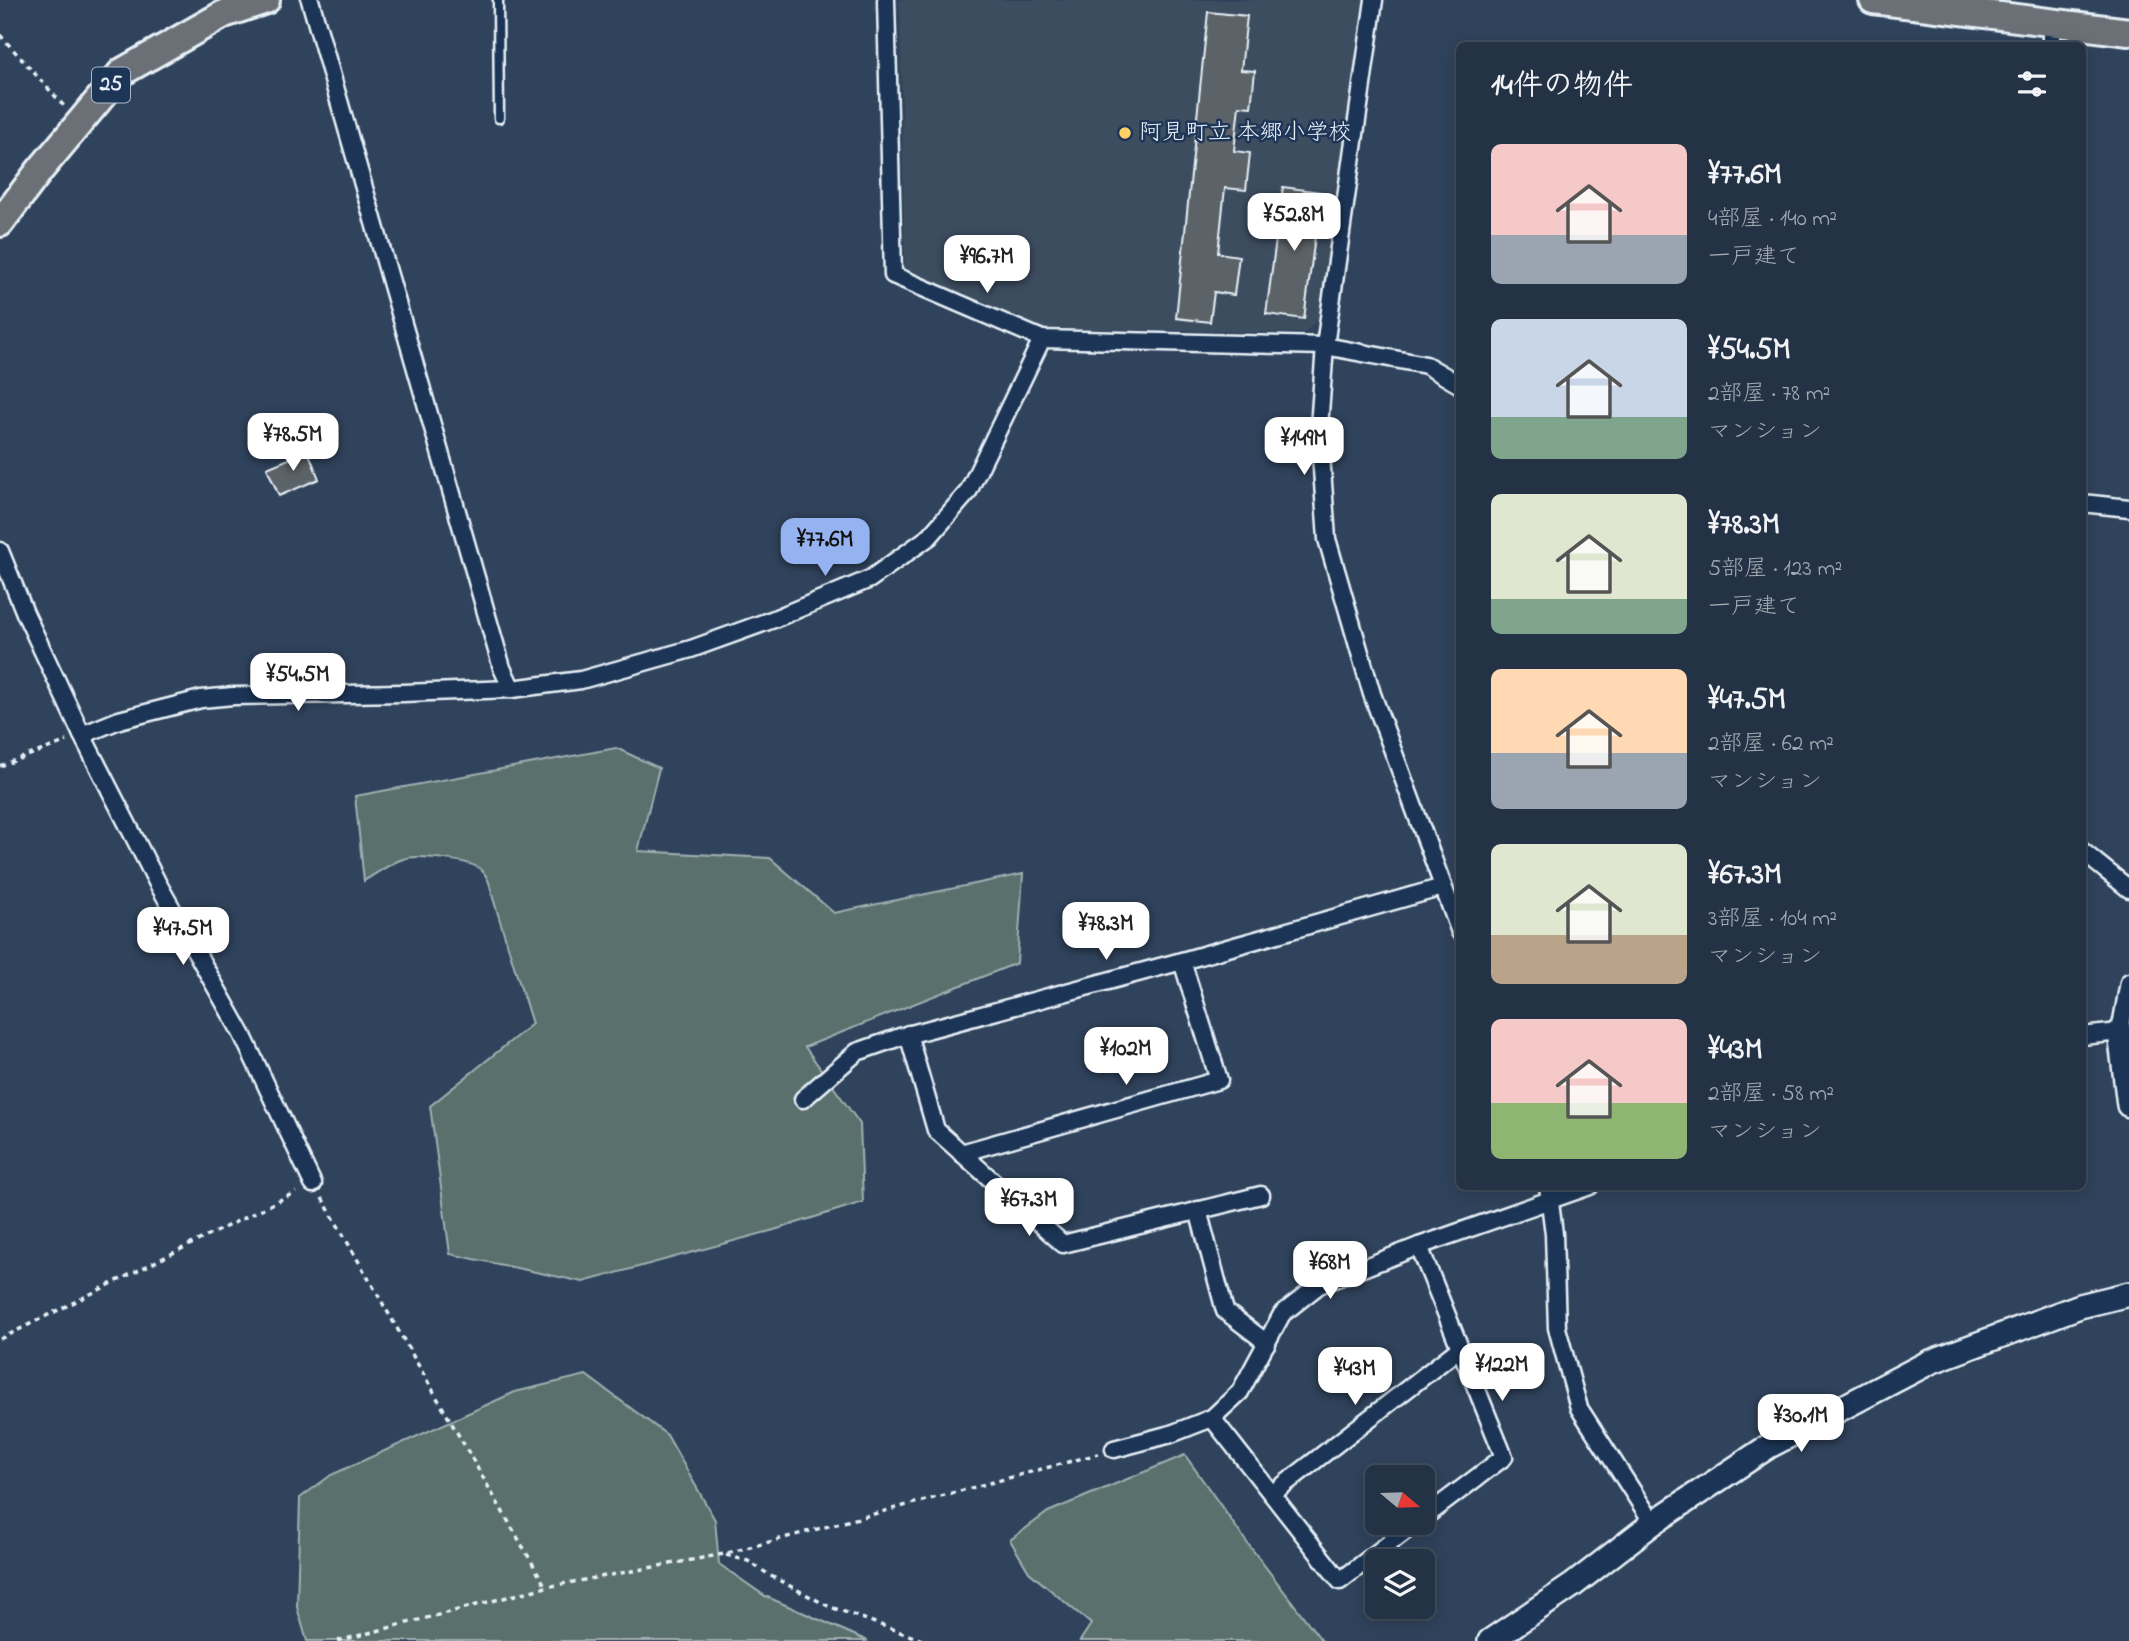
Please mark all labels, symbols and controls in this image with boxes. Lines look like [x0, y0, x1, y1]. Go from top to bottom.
text: 14件の物件 [1491, 65, 1633, 109]
icon: filters [2013, 65, 2051, 103]
road number: 25 [92, 68, 130, 102]
place label: 阿見町立 本郷小学校 [1139, 117, 1352, 150]
marker: 阿見町立 本郷小学校 [1117, 125, 1133, 141]
text: ¥77.6M [1708, 154, 1782, 198]
icon: home [1547, 172, 1631, 256]
pin: ¥52.8M [1237, 194, 1351, 253]
text: ¥52.8M [1264, 199, 1324, 232]
text: 4部屋 · 140 m² [1708, 203, 1837, 236]
pin: ¥96.7M [930, 236, 1044, 295]
text: ¥96.7M [960, 241, 1014, 274]
text: 一戸建て [1708, 241, 1800, 274]
text: ¥54.5M [1708, 329, 1791, 373]
icon: home [1547, 347, 1631, 431]
text: 2部屋 · 78 m² [1708, 378, 1830, 411]
pin: ¥78.5M [236, 414, 350, 473]
text: マンション [1708, 416, 1822, 449]
pin: ¥149M [1255, 418, 1353, 477]
text: ¥78.5M [264, 419, 322, 452]
text: ¥149M [1281, 423, 1327, 456]
text: ¥78.3M [1708, 504, 1780, 548]
pin: ¥77.6M [768, 518, 882, 578]
icon: home [1547, 522, 1631, 606]
text: ¥77.6M [797, 524, 853, 557]
text: 5部屋 · 123 m² [1708, 553, 1842, 586]
text: 一戸建て [1708, 591, 1800, 624]
pin: ¥54.5M [241, 654, 355, 713]
text: ¥54.5M [266, 659, 330, 692]
text: ¥47.5M [1708, 679, 1786, 723]
icon: home [1547, 697, 1631, 781]
text: 2部屋 · 62 m² [1708, 728, 1834, 761]
text: マンション [1708, 766, 1822, 799]
text: ¥67.3M [1708, 854, 1782, 898]
icon: home [1547, 872, 1631, 956]
pin: ¥78.3M [1049, 902, 1163, 962]
text: 3部屋 · 104 m² [1708, 903, 1837, 936]
pin: ¥47.5M [126, 908, 240, 967]
text: ¥78.3M [1078, 908, 1134, 941]
text: ¥47.5M [153, 913, 213, 946]
text: マンション [1708, 941, 1822, 974]
pin: ¥102M [1077, 1028, 1175, 1087]
text: ¥43M [1708, 1029, 1763, 1073]
text: ¥102M [1100, 1033, 1152, 1066]
icon: home [1547, 1047, 1631, 1131]
text: 2部屋 · 58 m² [1708, 1078, 1834, 1111]
text: マンション [1708, 1116, 1822, 1149]
pin: ¥67.3M [972, 1178, 1086, 1238]
text: ¥67.3M [1001, 1184, 1057, 1217]
pin: ¥68M [1289, 1242, 1371, 1301]
text: ¥68M [1309, 1247, 1351, 1280]
pin: ¥122M [1453, 1344, 1551, 1403]
pin: ¥43M [1314, 1348, 1396, 1407]
text: ¥122M [1475, 1349, 1529, 1382]
text: ¥43M [1334, 1353, 1376, 1386]
pin: ¥30.1M [1744, 1394, 1858, 1454]
text: ¥30.1M [1774, 1400, 1828, 1433]
north arrow [1365, 1465, 1435, 1535]
map controls [1365, 1465, 1435, 1619]
button: layers [1365, 1549, 1435, 1619]

